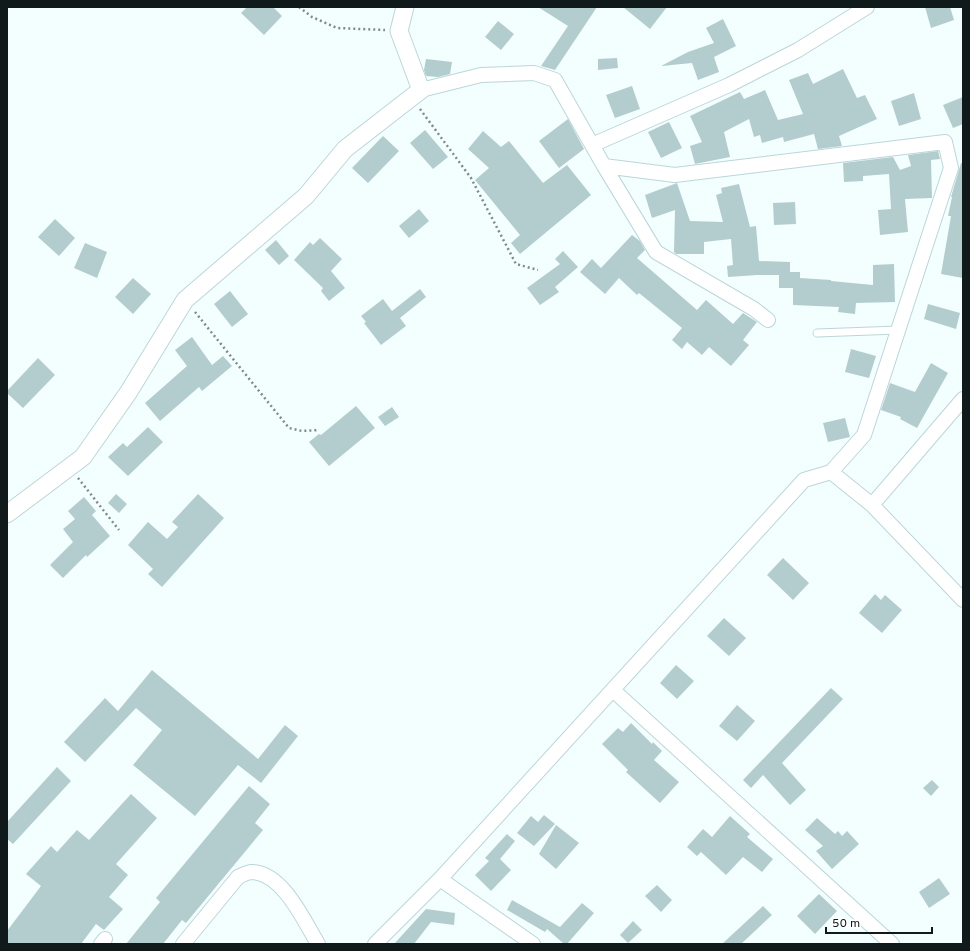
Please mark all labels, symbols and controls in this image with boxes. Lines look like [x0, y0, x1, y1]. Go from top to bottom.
scale bar [826, 909, 932, 935]
text: 50 m [832, 916, 860, 932]

